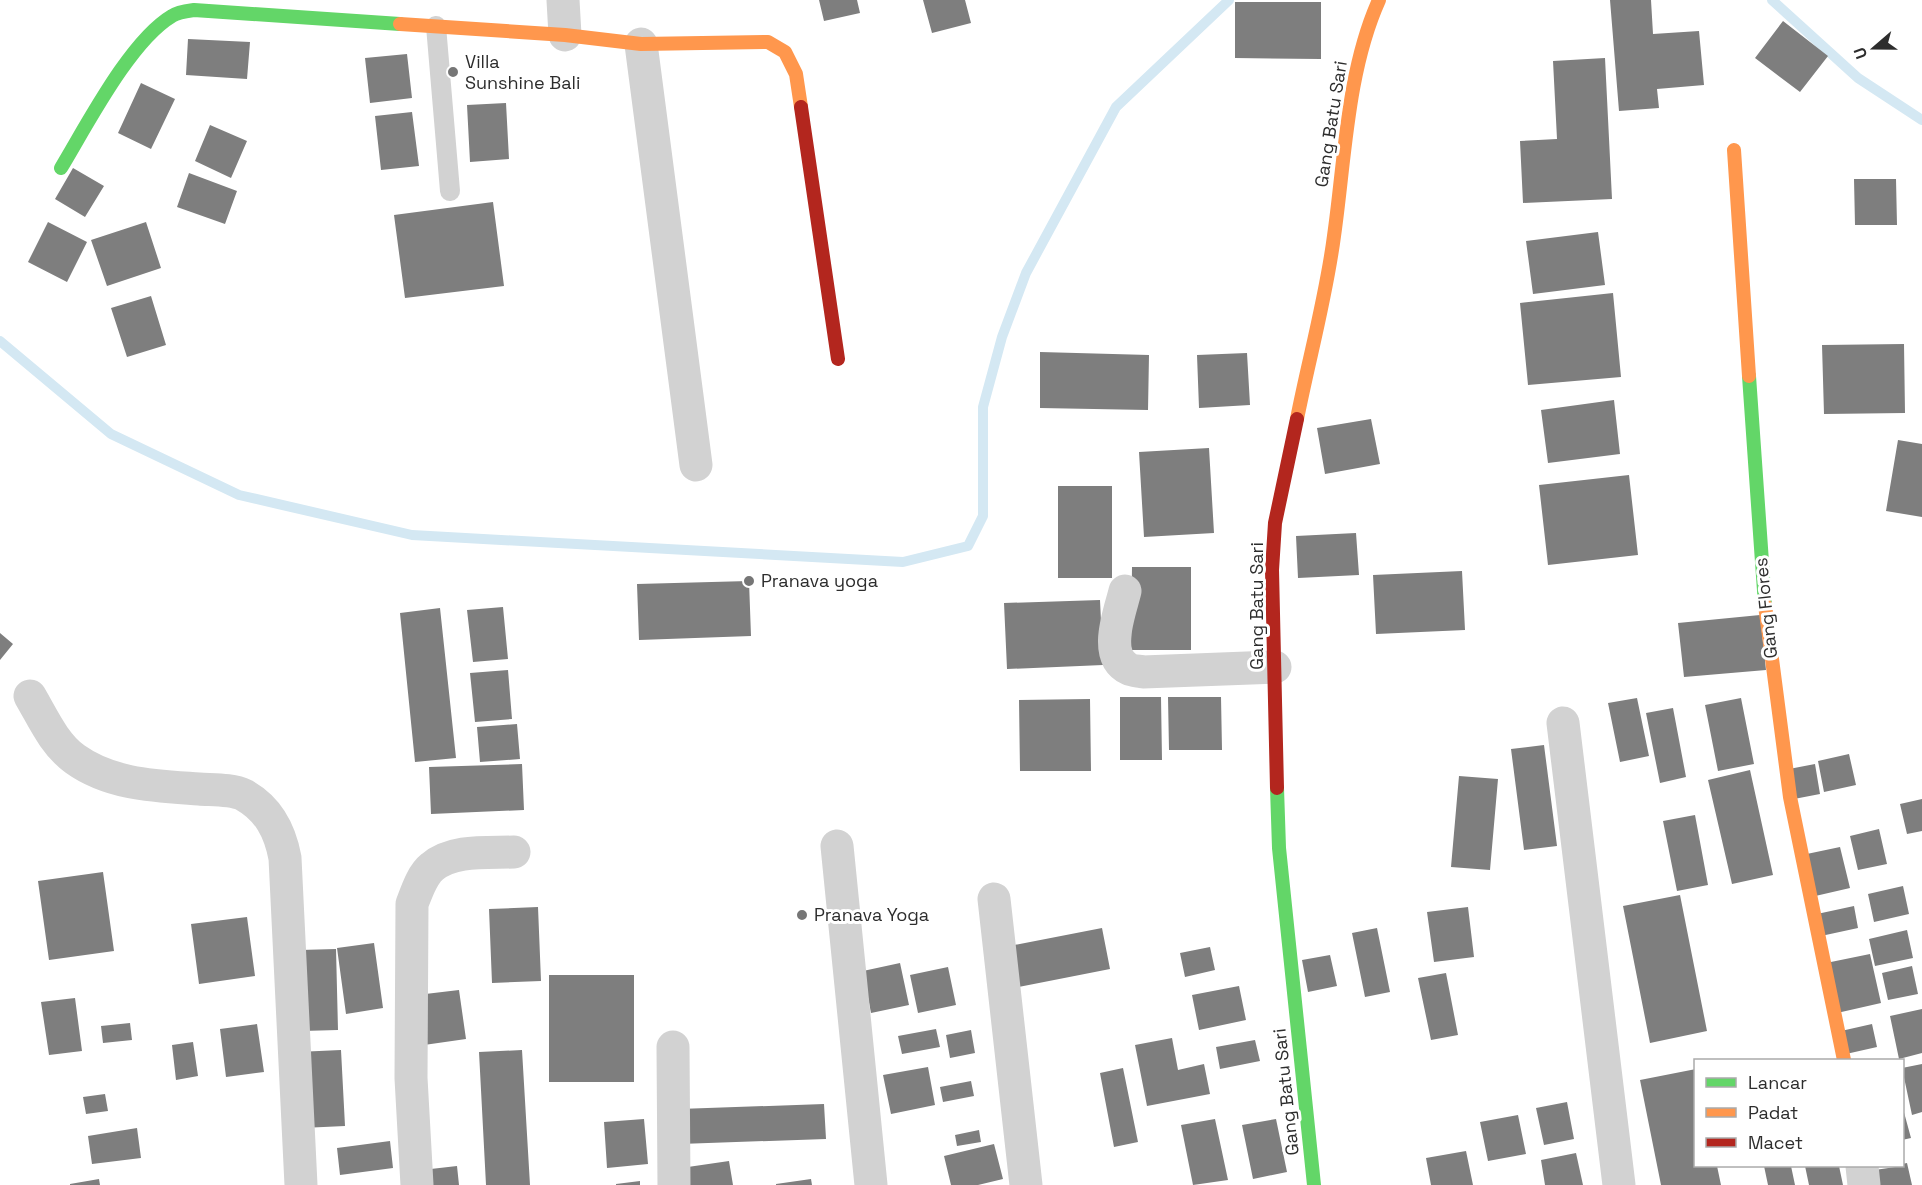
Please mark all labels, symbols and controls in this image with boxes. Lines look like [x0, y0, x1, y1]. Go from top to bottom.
north arrow [1844, 18, 1904, 78]
text: U [1849, 44, 1872, 62]
place label: Villa Sunshine Bali [465, 50, 580, 94]
street label: Gang Batu Sari [1309, 59, 1352, 189]
marker: Villa Sunshine Bali [446, 65, 460, 79]
street label: Gang Batu Sari [1245, 542, 1268, 670]
street label: Gang Flores [1749, 556, 1782, 660]
place label: Pranava yoga [761, 569, 878, 592]
marker: Pranava yoga [742, 574, 756, 588]
place label: Pranava Yoga [814, 903, 929, 926]
marker: Pranava Yoga [795, 908, 809, 922]
street label: Gang Batu Sari [1267, 1027, 1304, 1157]
legend [1694, 1059, 1904, 1167]
text: Lancar [1748, 1071, 1807, 1094]
text: Padat [1748, 1101, 1798, 1124]
text: Macet [1748, 1131, 1803, 1154]

